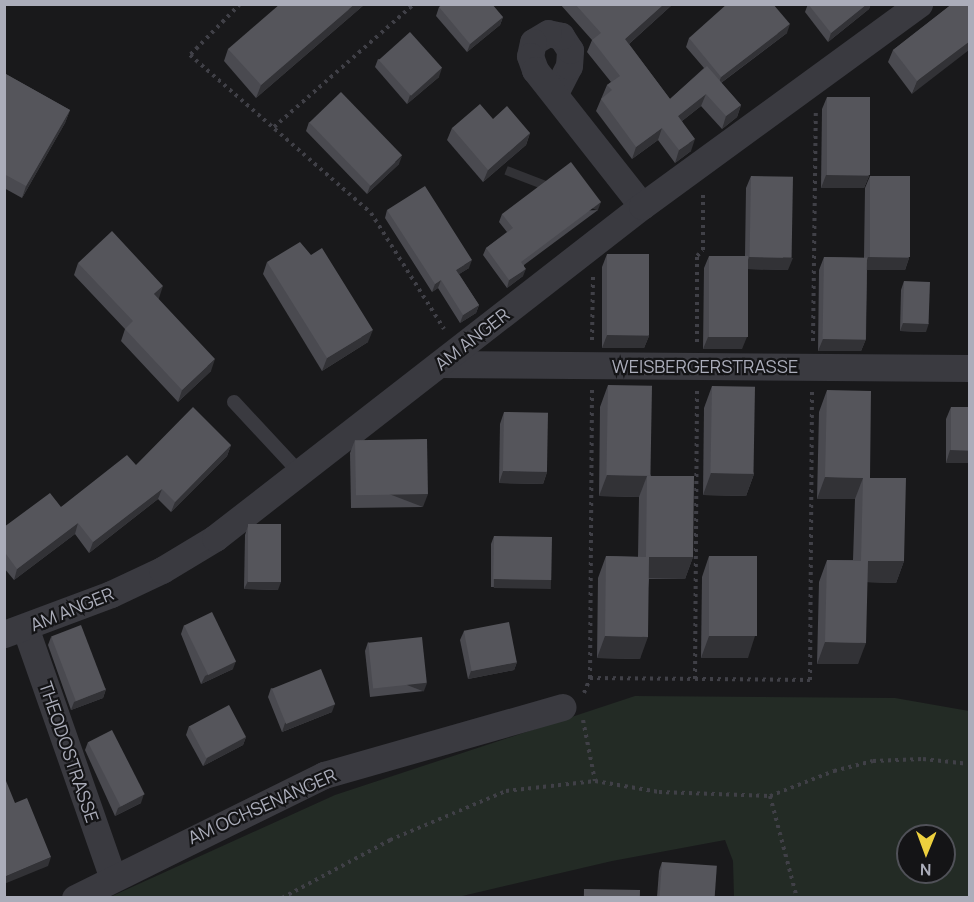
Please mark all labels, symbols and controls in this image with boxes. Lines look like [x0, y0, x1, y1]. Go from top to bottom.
street label: AM ANGER [431, 303, 513, 375]
street label: WEISBERGERSTRASSE [612, 355, 798, 377]
street label: AM ANGER [27, 582, 117, 636]
street label: THEODOSTRASSE [35, 679, 103, 825]
street label: AM OCHSENANGER [184, 764, 340, 848]
north arrow [896, 824, 956, 884]
text: N [920, 859, 932, 881]

